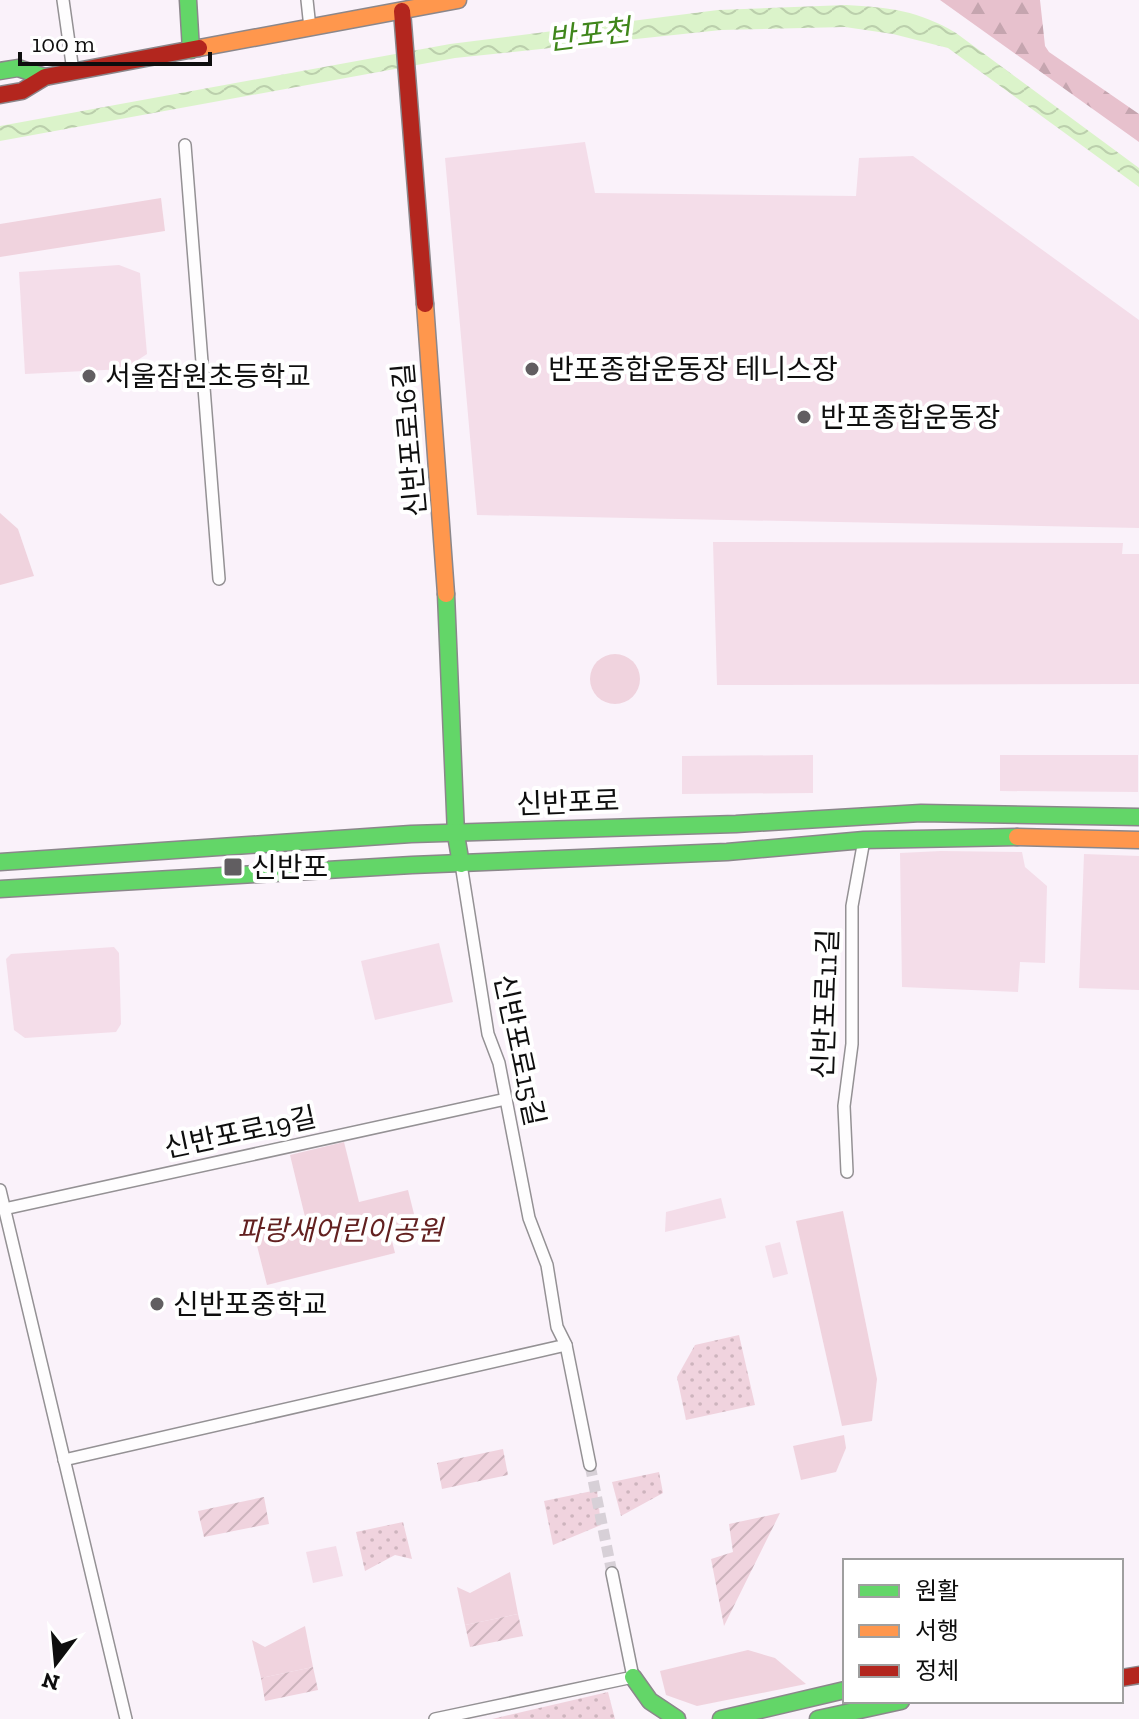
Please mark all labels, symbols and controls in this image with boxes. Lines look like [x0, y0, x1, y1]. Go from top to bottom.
water label: 반포천 [546, 12, 636, 58]
scale bar [20, 16, 210, 66]
text: 100 m [32, 29, 95, 58]
place label: 반포종합운동장 테니스장 [548, 353, 838, 386]
place label: 서울잠원초등학교 [105, 360, 311, 393]
marker: 반포종합운동장 테니스장 [523, 360, 541, 378]
street label: 신반포로16길 [386, 362, 433, 518]
marker: 서울잠원초등학교 [80, 367, 98, 385]
place label: 반포종합운동장 [820, 401, 1000, 434]
marker: 반포종합운동장 [795, 408, 813, 426]
street label: 신반포로 [516, 784, 620, 821]
place label: 신반포 [251, 851, 328, 884]
marker: 신반포 [222, 856, 244, 878]
street label: 신반포로11길 [806, 928, 845, 1080]
street label: 신반포로15길 [487, 971, 552, 1129]
street label: 신반포로19길 [161, 1100, 319, 1165]
park label: 파랑새어린이공원 [237, 1214, 445, 1247]
place label: 신반포중학교 [173, 1288, 328, 1321]
marker: 신반포중학교 [148, 1295, 166, 1313]
legend [843, 1559, 1123, 1703]
text: 원활 [915, 1576, 959, 1605]
text: 서행 [915, 1616, 959, 1645]
north arrow [16, 1623, 96, 1703]
text: 정체 [915, 1656, 959, 1685]
text: N [39, 1666, 62, 1697]

